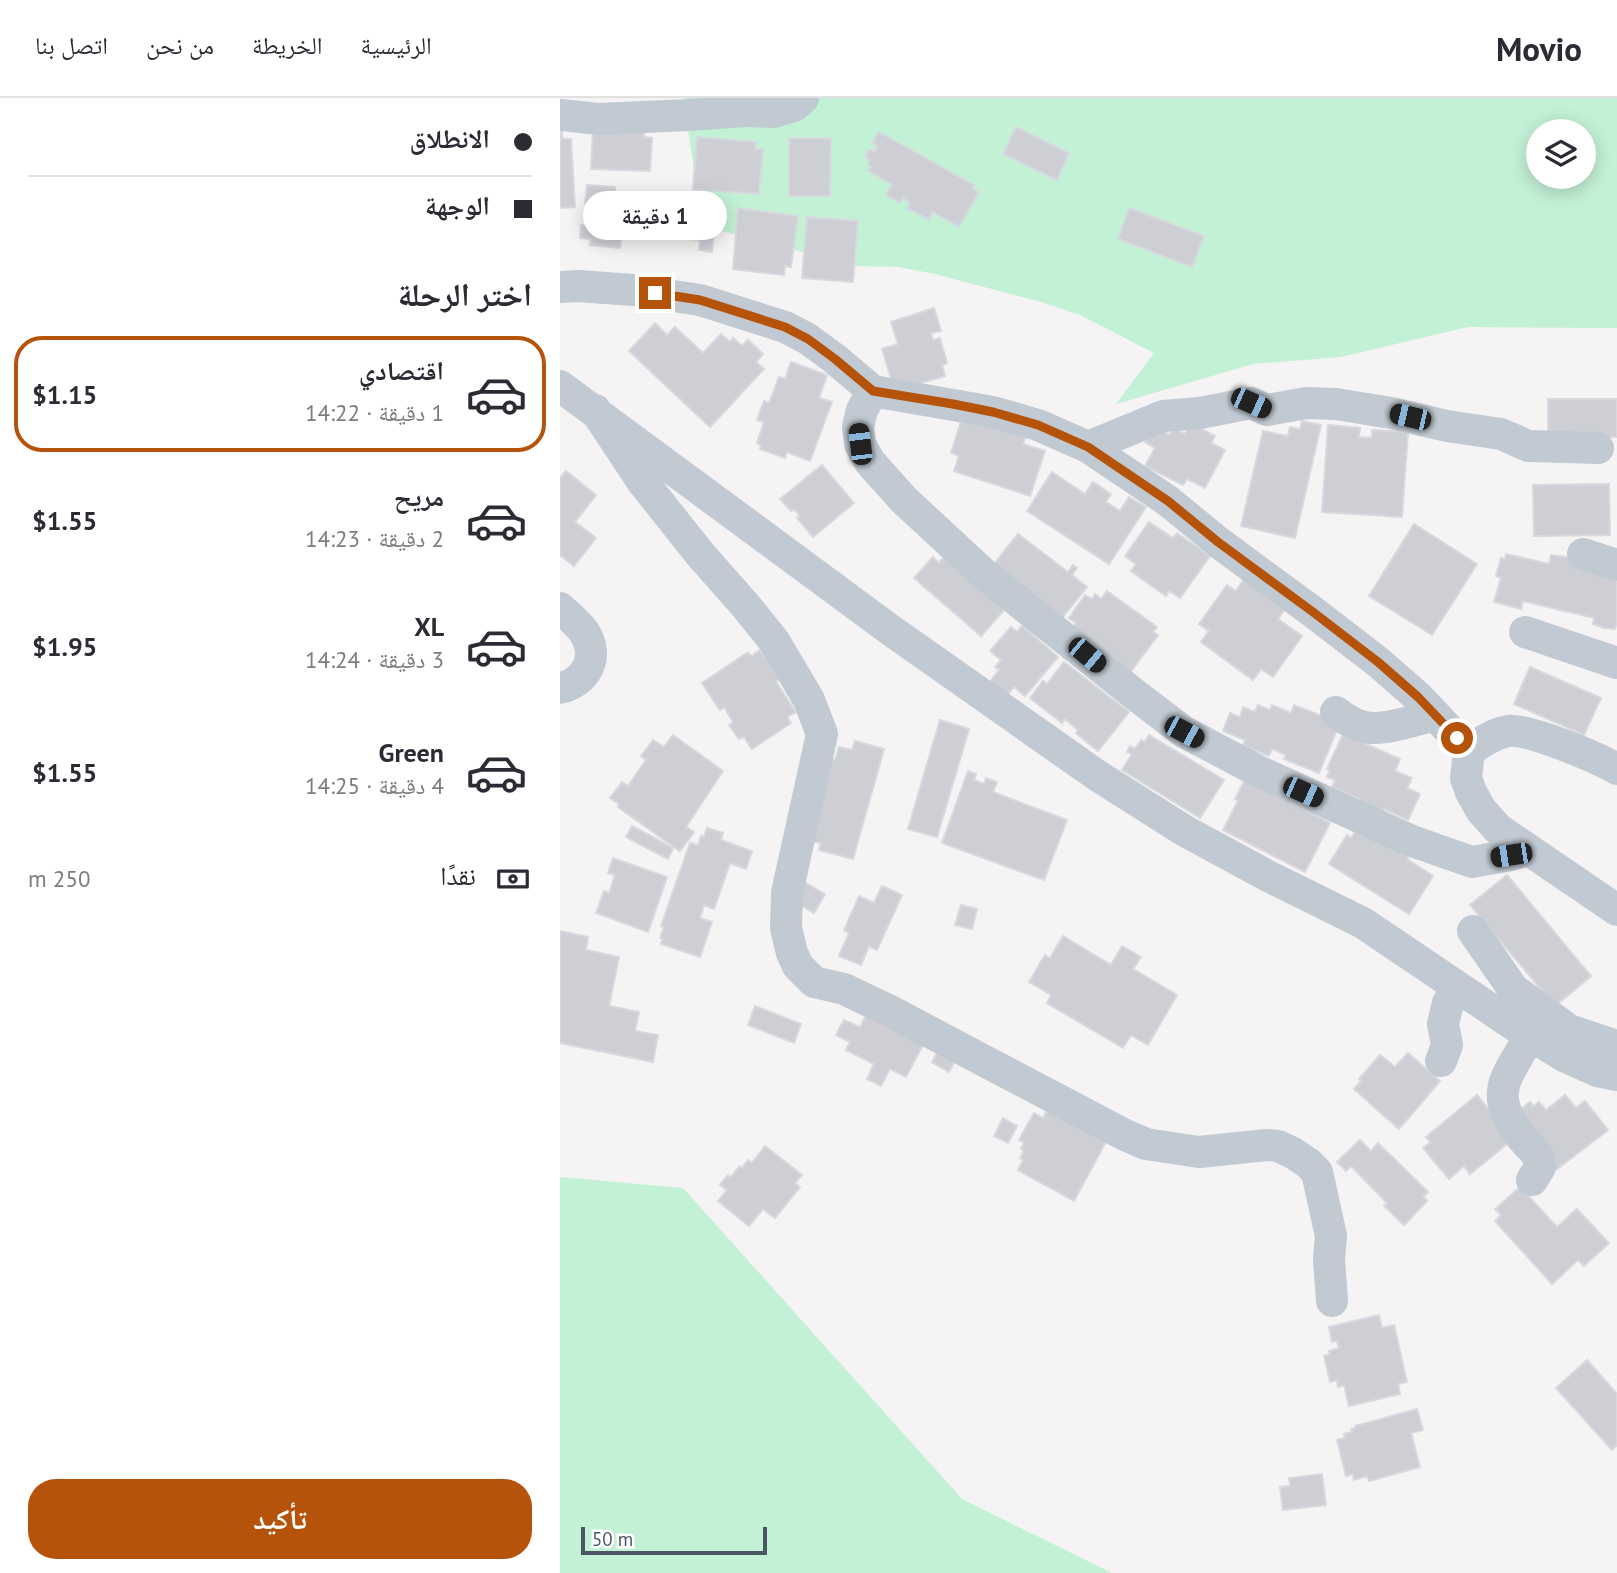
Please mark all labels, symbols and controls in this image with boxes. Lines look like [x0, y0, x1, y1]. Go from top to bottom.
text: Movio [1496, 27, 1582, 70]
text: اتصل بنا [35, 30, 108, 61]
text: من نحن [146, 30, 214, 61]
text: الخريطة [252, 30, 323, 61]
text: الرئيسية [361, 30, 432, 61]
map controls [1526, 119, 1596, 189]
button: layers [1526, 119, 1596, 189]
text: الانطلاق [410, 122, 490, 155]
text: الوجهة [425, 189, 490, 222]
callout: 1 دقيقة [583, 192, 727, 240]
text: 1 دقيقة [621, 201, 689, 230]
text: اختر الرحلة [398, 273, 532, 315]
route end [639, 277, 671, 309]
text: اقتصادي [359, 354, 444, 387]
icon: car [465, 363, 528, 426]
text: $1.15 [32, 378, 97, 411]
car [1228, 385, 1275, 421]
text: 1 دقيقة · 14:22 [305, 398, 444, 427]
car [1388, 402, 1433, 432]
car [848, 422, 873, 466]
text: مريح [394, 480, 444, 513]
icon: car [465, 489, 528, 552]
text: $1.55 [32, 504, 97, 537]
text: 2 دقيقة · 14:23 [305, 524, 444, 553]
text: XL [414, 610, 444, 643]
icon: car [465, 615, 528, 678]
text: $1.95 [32, 630, 97, 663]
car [1065, 633, 1110, 677]
text: 3 دقيقة · 14:24 [305, 645, 444, 674]
car [1161, 713, 1208, 751]
route start [1441, 722, 1473, 754]
text: Green [379, 736, 444, 769]
icon: car [465, 741, 528, 804]
text: $1.55 [32, 756, 97, 789]
text: 4 دقيقة · 14:25 [305, 771, 444, 800]
car [1280, 774, 1327, 810]
car [1489, 841, 1534, 869]
text: نقدًا [440, 859, 476, 892]
icon: cash [494, 860, 532, 898]
text: 250 m [28, 864, 90, 893]
button: تأكيد [28, 1479, 532, 1559]
scale bar [581, 1524, 766, 1556]
text: 50 m [592, 1527, 633, 1551]

